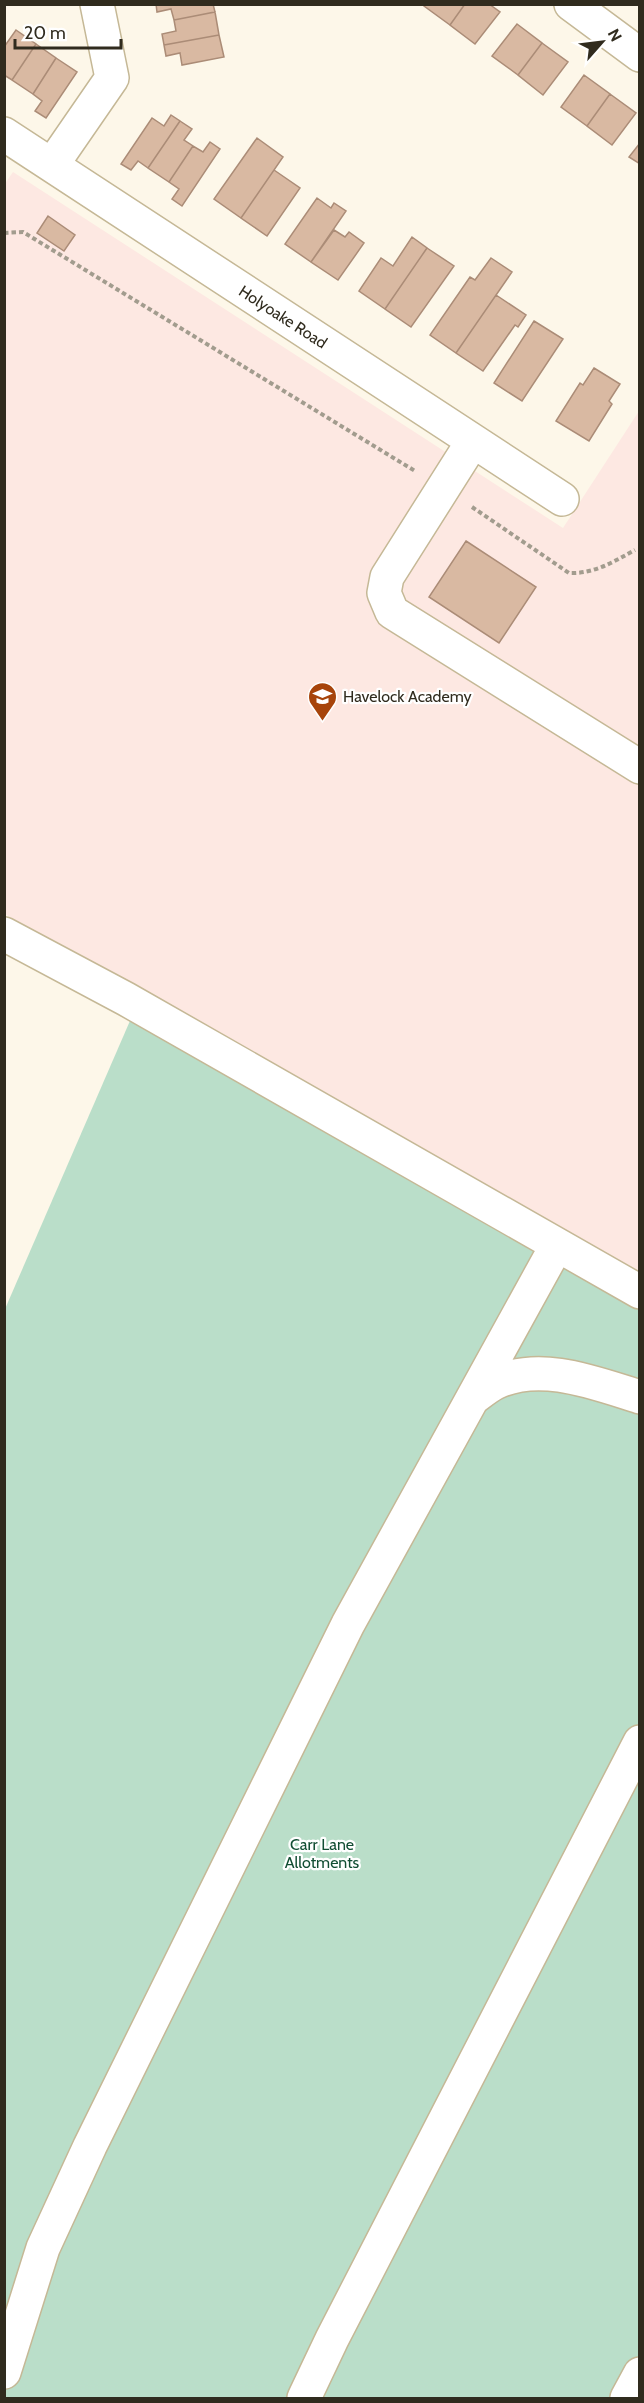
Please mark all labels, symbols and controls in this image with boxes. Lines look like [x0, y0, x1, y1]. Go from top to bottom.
scale bar [15, 12, 122, 50]
north arrow [572, 12, 632, 72]
text: 20 m [24, 22, 66, 44]
text: N [604, 26, 626, 45]
street label: Holyoake Road [235, 281, 331, 353]
school or university icon: Havelock Academy [306, 680, 338, 722]
place label: Havelock Academy [343, 687, 472, 706]
park label: Carr Lane Allotments [285, 1835, 360, 1872]

